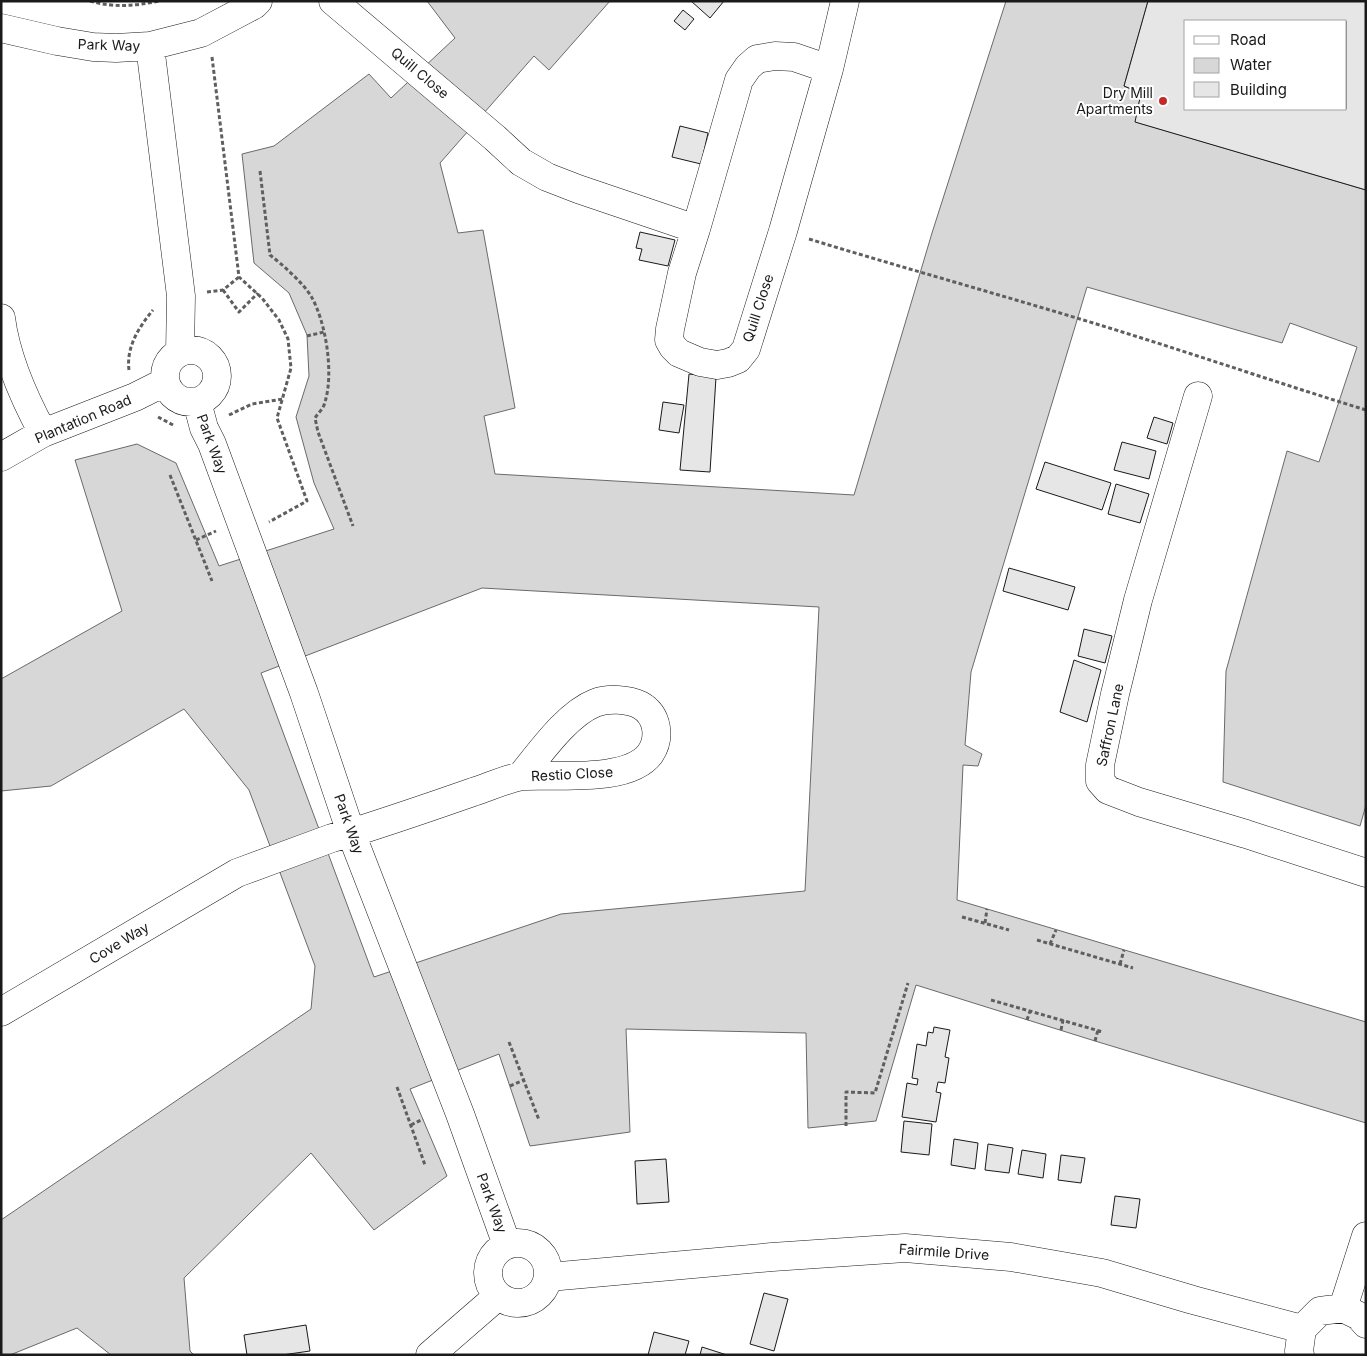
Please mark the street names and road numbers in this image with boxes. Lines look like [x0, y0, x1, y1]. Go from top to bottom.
street label: Park Way [77, 35, 141, 54]
street label: Quill Close [388, 43, 453, 102]
street label: Quill Close [739, 272, 777, 344]
street label: Plantation Road [32, 391, 134, 447]
street label: Park Way [194, 412, 231, 476]
street label: Saffron Lane [1092, 682, 1127, 768]
street label: Restio Close [530, 763, 613, 784]
street label: Park Way [331, 792, 368, 856]
street label: Cove Way [86, 918, 152, 967]
street label: Park Way [474, 1171, 511, 1235]
street label: Fairmile Drive [898, 1240, 990, 1263]

